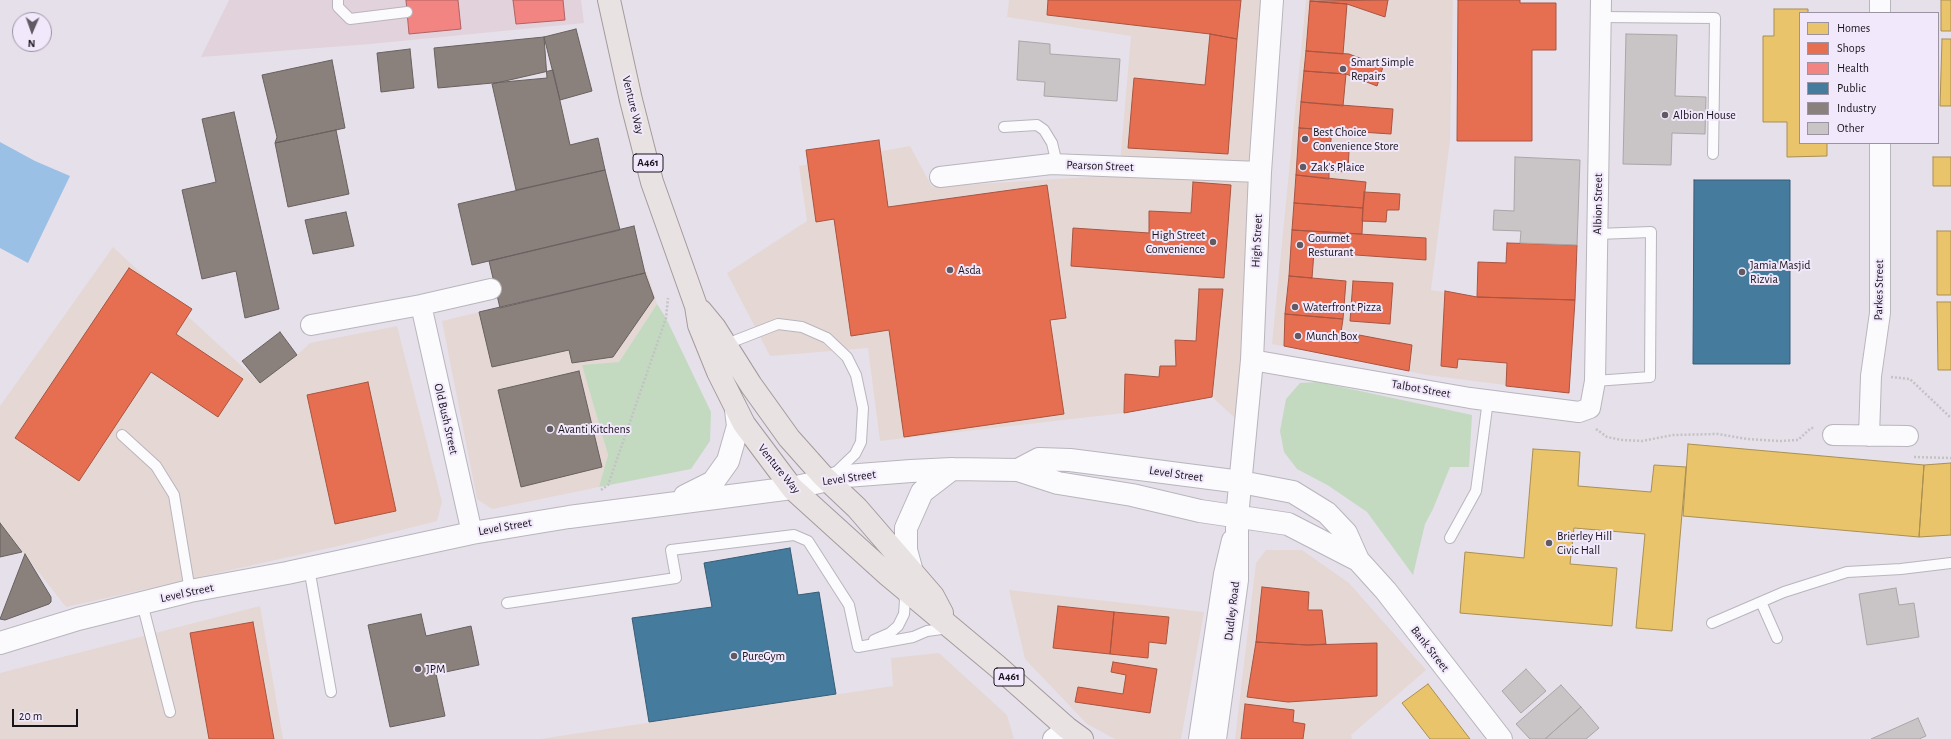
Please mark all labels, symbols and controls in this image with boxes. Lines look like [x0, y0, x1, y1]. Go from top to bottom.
north arrow [12, 12, 52, 52]
legend [1799, 12, 1939, 144]
text: Homes [1837, 22, 1870, 34]
text: N [28, 38, 36, 49]
text: Shops [1837, 42, 1865, 54]
place label: Smart Simple Repairs [1351, 55, 1414, 83]
text: Health [1837, 62, 1869, 74]
marker: Smart Simple Repairs [1338, 64, 1348, 74]
street label: Venture Way [619, 74, 647, 136]
text: Public [1837, 82, 1866, 94]
text: Industry [1837, 102, 1876, 114]
place label: Albion House [1673, 108, 1736, 122]
marker: Albion House [1660, 110, 1670, 120]
text: Other [1837, 122, 1864, 134]
place label: Best Choice Convenience Store [1313, 125, 1399, 153]
marker: Best Choice Convenience Store [1300, 134, 1310, 144]
road number: A461 [633, 154, 663, 172]
street label: Pearson Street [1066, 158, 1134, 174]
place label: Zak's Plaice [1311, 160, 1365, 174]
marker: Zak's Plaice [1298, 162, 1308, 172]
street label: Albion Street [1590, 173, 1606, 235]
street label: High Street [1248, 214, 1266, 268]
place label: High Street Convenience [1146, 228, 1205, 256]
place label: Gourmet Resturant [1308, 231, 1353, 259]
marker: High Street Convenience [1208, 237, 1218, 247]
marker: Gourmet Resturant [1295, 240, 1305, 250]
place label: Jamia Masjid Rizvia [1750, 258, 1811, 286]
street label: Parkes Street [1871, 260, 1887, 320]
place label: Asda [958, 263, 981, 277]
marker: Asda [945, 265, 955, 275]
marker: Jamia Masjid Rizvia [1737, 267, 1747, 277]
place label: Waterfront Pizza [1303, 300, 1382, 314]
marker: Waterfront Pizza [1290, 302, 1300, 312]
place label: Munch Box [1306, 329, 1358, 343]
marker: Munch Box [1293, 331, 1303, 341]
street label: Talbot Street [1390, 377, 1452, 401]
street label: Old Bush Street [431, 382, 461, 456]
place label: Avanti Kitchens [558, 422, 630, 436]
marker: Avanti Kitchens [545, 424, 555, 434]
street label: Venture Way [755, 441, 803, 497]
street label: Level Street [1148, 463, 1204, 485]
street label: Level Street [821, 467, 877, 489]
street label: Level Street [477, 515, 533, 539]
place label: Brierley Hill Civic Hall [1557, 529, 1612, 557]
marker: Brierley Hill Civic Hall [1544, 538, 1554, 548]
street label: Level Street [159, 580, 215, 606]
street label: Dudley Road [1221, 581, 1243, 641]
street label: Bank Street [1408, 623, 1452, 675]
place label: PureGym [742, 649, 785, 663]
marker: PureGym [729, 651, 739, 661]
place label: JPM [426, 662, 445, 676]
marker: JPM [413, 664, 423, 674]
road number: A461 [994, 668, 1024, 686]
scale bar [14, 701, 80, 727]
text: 20 m [19, 710, 42, 722]

